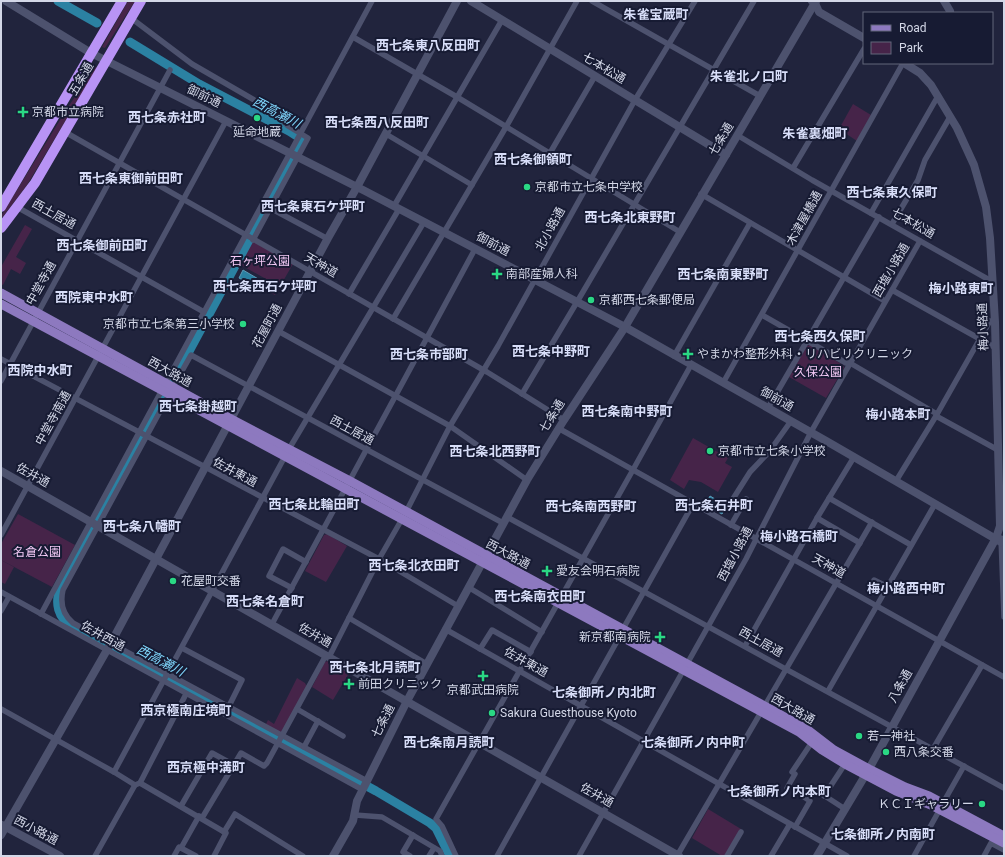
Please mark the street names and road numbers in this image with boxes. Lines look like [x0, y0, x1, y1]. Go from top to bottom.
street label: 七本松通 [580, 50, 628, 86]
street label: 五条通 [66, 60, 96, 98]
street label: 御前通 [185, 82, 223, 110]
street label: 七条通 [706, 120, 736, 158]
street label: 木津屋橋通 [783, 188, 825, 248]
street label: 西土居通 [30, 196, 78, 232]
street label: 北小路通 [532, 205, 568, 253]
street label: 七本松通 [889, 205, 937, 241]
street label: 御前通 [474, 229, 512, 259]
street label: 西塩小路通 [870, 241, 912, 299]
street label: 天神道 [302, 250, 340, 280]
street label: 中堂寺通 [23, 259, 59, 307]
street label: 花屋町通 [250, 302, 284, 350]
street label: 梅小路通 [975, 303, 991, 351]
street label: 西大路通 [146, 354, 194, 390]
street label: 御前通 [758, 384, 796, 414]
street label: 中堂寺南通 [32, 388, 74, 448]
street label: 七条通 [537, 397, 567, 435]
street label: 西土居通 [328, 413, 376, 447]
street label: 佐井東通 [211, 455, 259, 489]
street label: 佐井通 [14, 460, 52, 490]
street label: 西塩小路通 [715, 524, 755, 584]
street label: 西大路通 [484, 537, 532, 571]
street label: 天神道 [810, 551, 848, 581]
street label: 佐井西通 [79, 618, 127, 654]
street label: 佐井通 [296, 620, 334, 650]
street label: 西土居通 [737, 624, 785, 660]
street label: 佐井東通 [502, 644, 550, 680]
street label: 八条通 [885, 667, 915, 705]
street label: 西大路通 [769, 691, 817, 727]
street label: 七条通 [369, 702, 397, 740]
street label: 佐井通 [578, 780, 616, 810]
street label: 西小路通 [12, 813, 60, 847]

